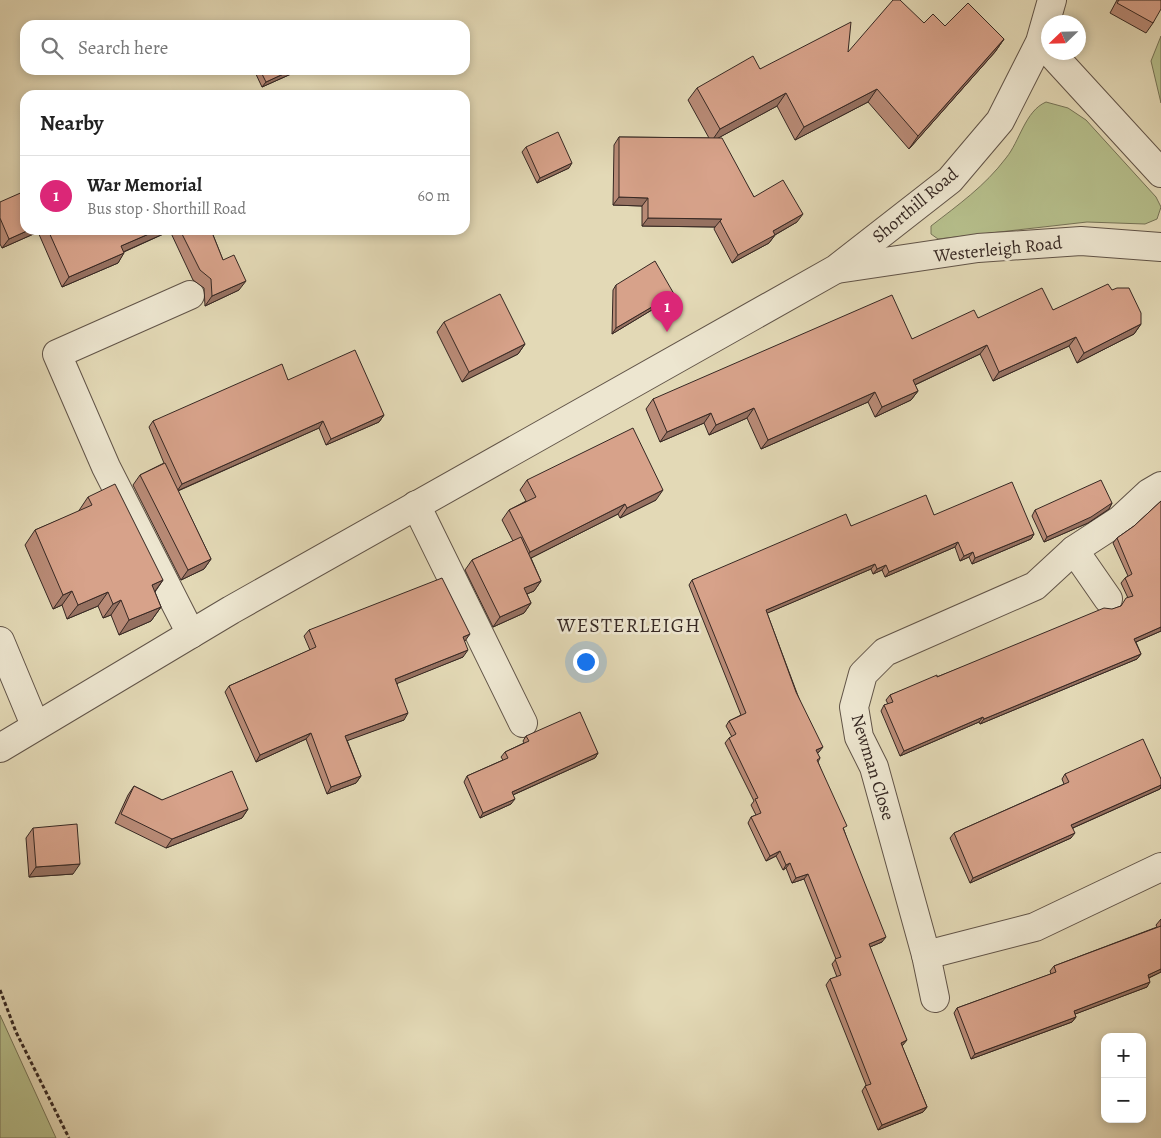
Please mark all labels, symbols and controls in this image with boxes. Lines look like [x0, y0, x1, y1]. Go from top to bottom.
north arrow [1041, 15, 1086, 60]
search box [20, 20, 470, 75]
icon: search [38, 34, 66, 62]
text: Search here [78, 35, 168, 61]
text: Nearby [40, 109, 103, 137]
street label: Shorthill Road [867, 162, 963, 248]
text: War Memorial [87, 172, 202, 198]
text: 1 [53, 185, 59, 207]
text: 60 m [418, 185, 450, 207]
text: Bus stop · Shorthill Road [87, 198, 246, 220]
street label: Westerleigh Road [932, 230, 1064, 268]
pin: 1 [651, 291, 683, 332]
district label: WESTERLEIGH [556, 612, 701, 639]
your location [573, 649, 599, 675]
street label: Newman Close [845, 711, 901, 823]
map controls [1101, 1033, 1146, 1123]
button: + [1101, 1033, 1146, 1078]
button: − [1101, 1078, 1146, 1123]

